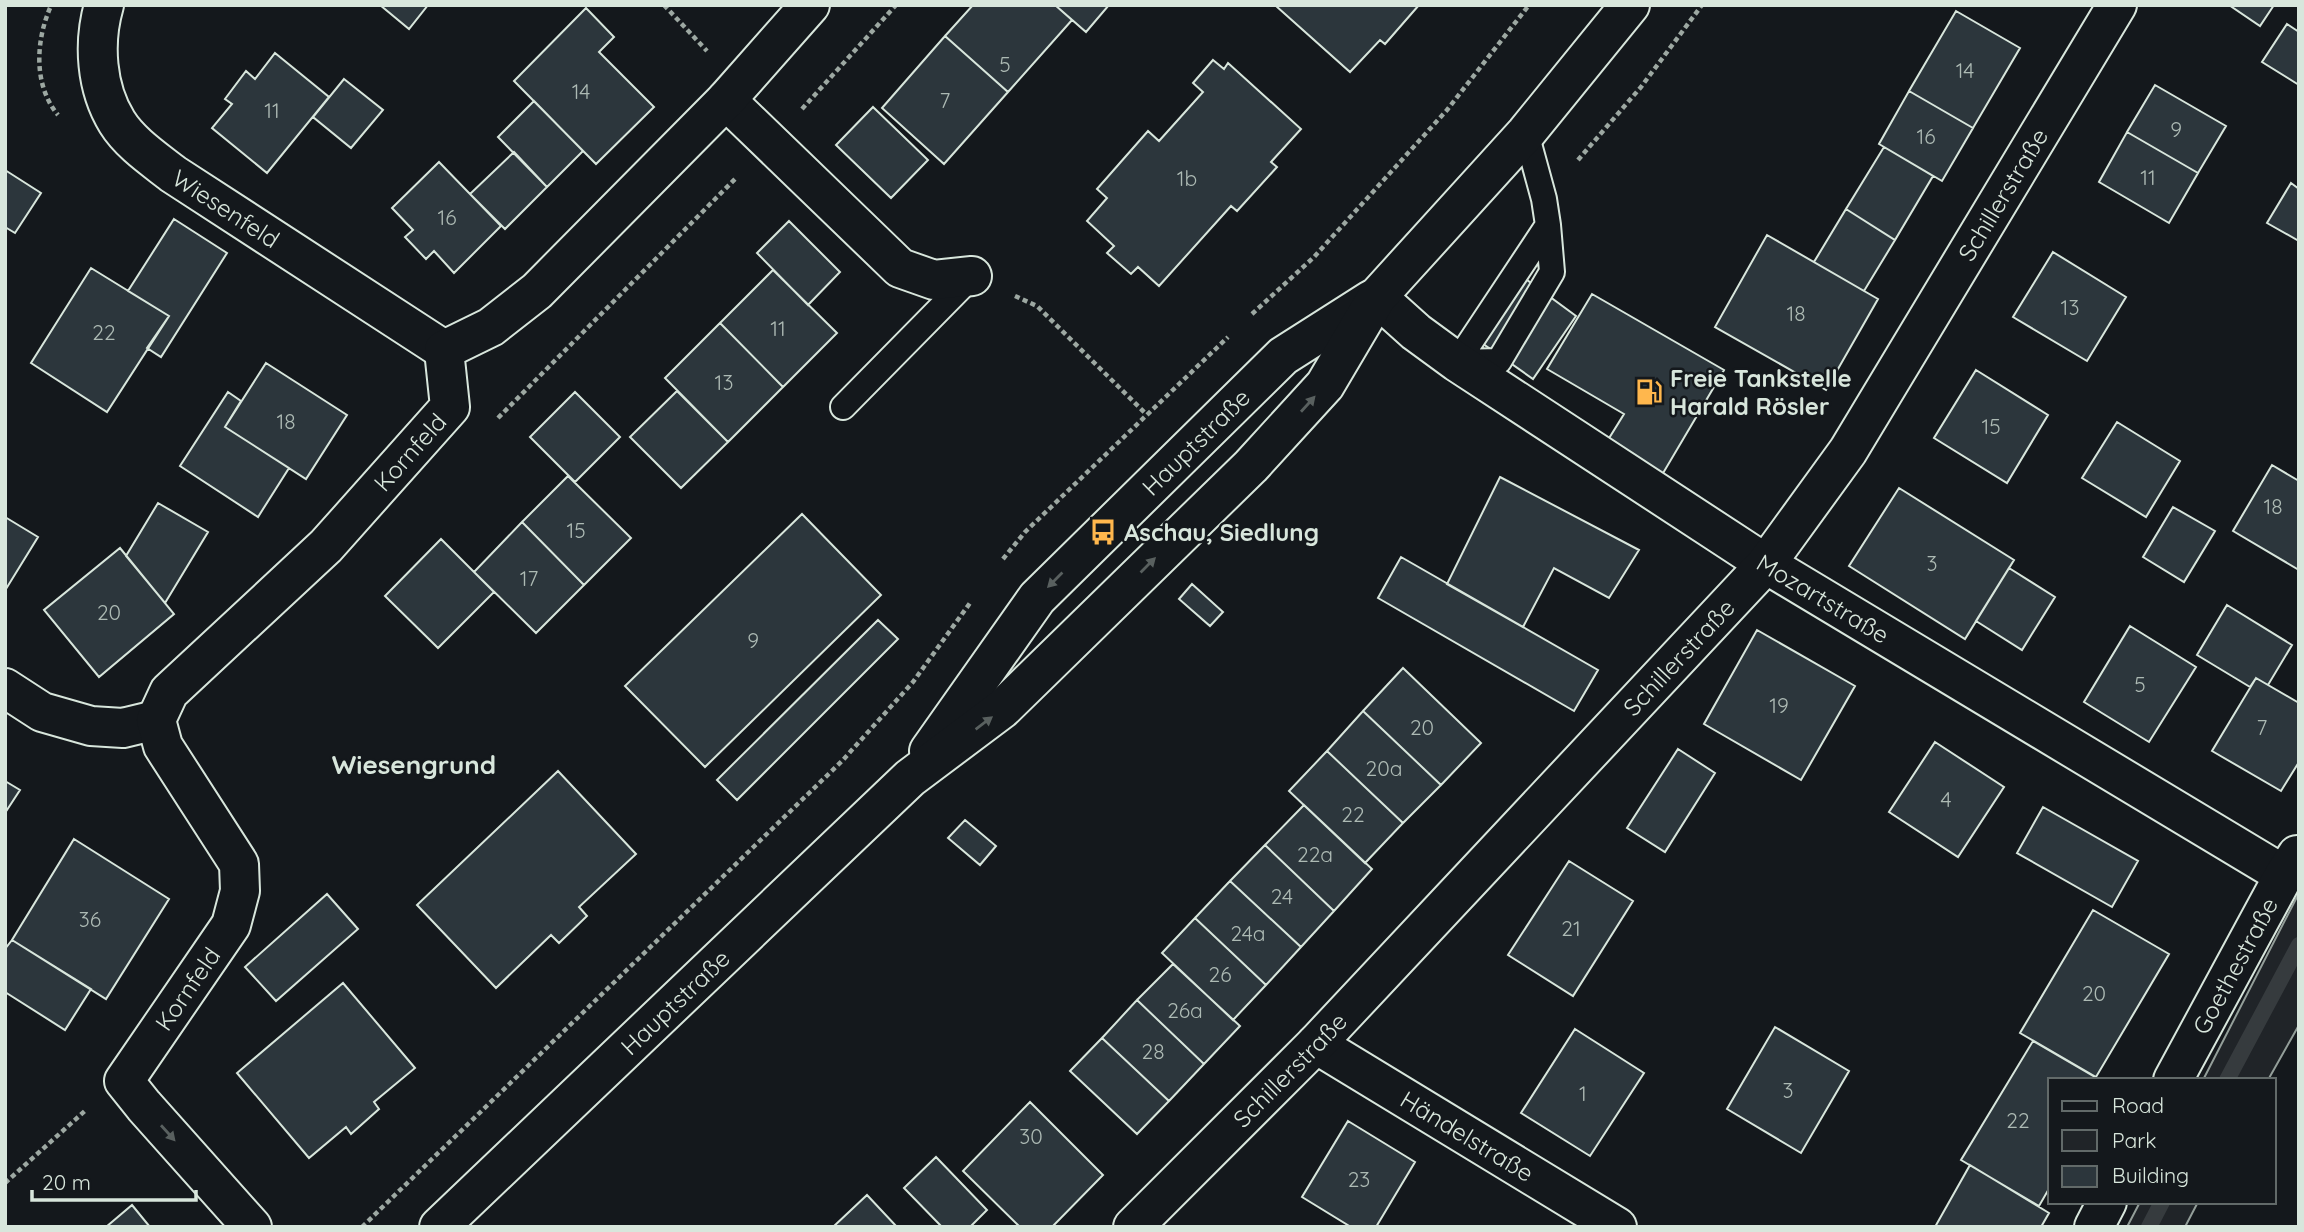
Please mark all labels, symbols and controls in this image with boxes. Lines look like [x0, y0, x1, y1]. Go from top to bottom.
house number: 5 [999, 51, 1011, 77]
house number: 14 [1956, 57, 1974, 83]
house number: 14 [572, 78, 590, 104]
house number: 7 [940, 87, 951, 113]
house number: 11 [264, 97, 280, 123]
house number: 9 [2170, 116, 2182, 142]
house number: 16 [1916, 123, 1936, 149]
street label: Schillerstraße [1951, 123, 2054, 266]
street label: Wiesenfeld [167, 163, 285, 254]
house number: 11 [2140, 164, 2156, 190]
house number: 1b [1177, 165, 1197, 191]
house number: 16 [437, 204, 457, 230]
house number: 13 [2061, 294, 2079, 320]
house number: 18 [1786, 300, 1806, 326]
house number: 11 [770, 315, 786, 341]
house number: 22 [92, 319, 116, 345]
place label: Freie Tankstelle Harald Rösler [1670, 363, 1852, 421]
house number: 13 [715, 369, 733, 395]
fuel station icon: Freie Tankstelle Harald Rösler [1634, 377, 1664, 407]
street label: Hauptstraße [1136, 382, 1256, 501]
one-way arrow [1300, 395, 1316, 413]
street label: Kornfeld [367, 407, 452, 497]
house number: 18 [276, 408, 296, 434]
house number: 15 [1981, 413, 2001, 439]
house number: 18 [2263, 493, 2283, 519]
house number: 15 [566, 517, 586, 543]
bus stop icon: Aschau, Siedlung [1088, 517, 1118, 547]
place label: Aschau, Siedlung [1124, 517, 1319, 547]
street label: Mozartstraße [1752, 547, 1895, 650]
house number: 3 [1926, 550, 1938, 576]
one-way arrow [1140, 557, 1157, 574]
house number: 17 [520, 565, 538, 591]
one-way arrow [1047, 572, 1064, 589]
street label: Schillerstraße [1617, 592, 1741, 722]
house number: 20 [97, 599, 121, 625]
house number: 9 [747, 627, 759, 653]
house number: 5 [2134, 671, 2146, 697]
house number: 19 [1769, 692, 1789, 718]
house number: 20 [1410, 714, 1434, 740]
house number: 7 [2257, 714, 2268, 740]
one-way arrow [975, 716, 993, 730]
district label: Wiesengrund [332, 748, 496, 781]
house number: 20a [1366, 755, 1402, 781]
house number: 4 [1940, 786, 1952, 812]
house number: 22 [1341, 801, 1365, 827]
house number: 22a [1297, 841, 1333, 867]
house number: 24 [1271, 883, 1293, 909]
street label: Goethestraße [2186, 892, 2284, 1039]
house number: 36 [79, 906, 101, 932]
house number: 21 [1561, 915, 1581, 941]
house number: 24a [1230, 920, 1266, 946]
street label: Kornfeld [148, 941, 226, 1036]
street label: Hauptstraße [614, 943, 736, 1061]
house number: 26 [1209, 961, 1231, 987]
house number: 20 [2082, 980, 2106, 1006]
house number: 26a [1167, 997, 1203, 1023]
street label: Schillerstraße [1227, 1006, 1353, 1133]
house number: 28 [1142, 1038, 1164, 1064]
house number: 3 [1782, 1077, 1794, 1103]
legend [2048, 1078, 2276, 1204]
house number: 1 [1579, 1080, 1587, 1106]
street label: Händelstraße [1395, 1084, 1539, 1188]
text: Road [2112, 1092, 2164, 1118]
house number: 22 [2006, 1107, 2030, 1133]
house number: 30 [1019, 1123, 1043, 1149]
one-way arrow [160, 1125, 175, 1142]
text: Park [2112, 1127, 2156, 1153]
scale bar [32, 1158, 196, 1202]
text: Building [2112, 1162, 2189, 1188]
house number: 23 [1348, 1166, 1370, 1192]
text: 20 m [42, 1169, 91, 1195]

